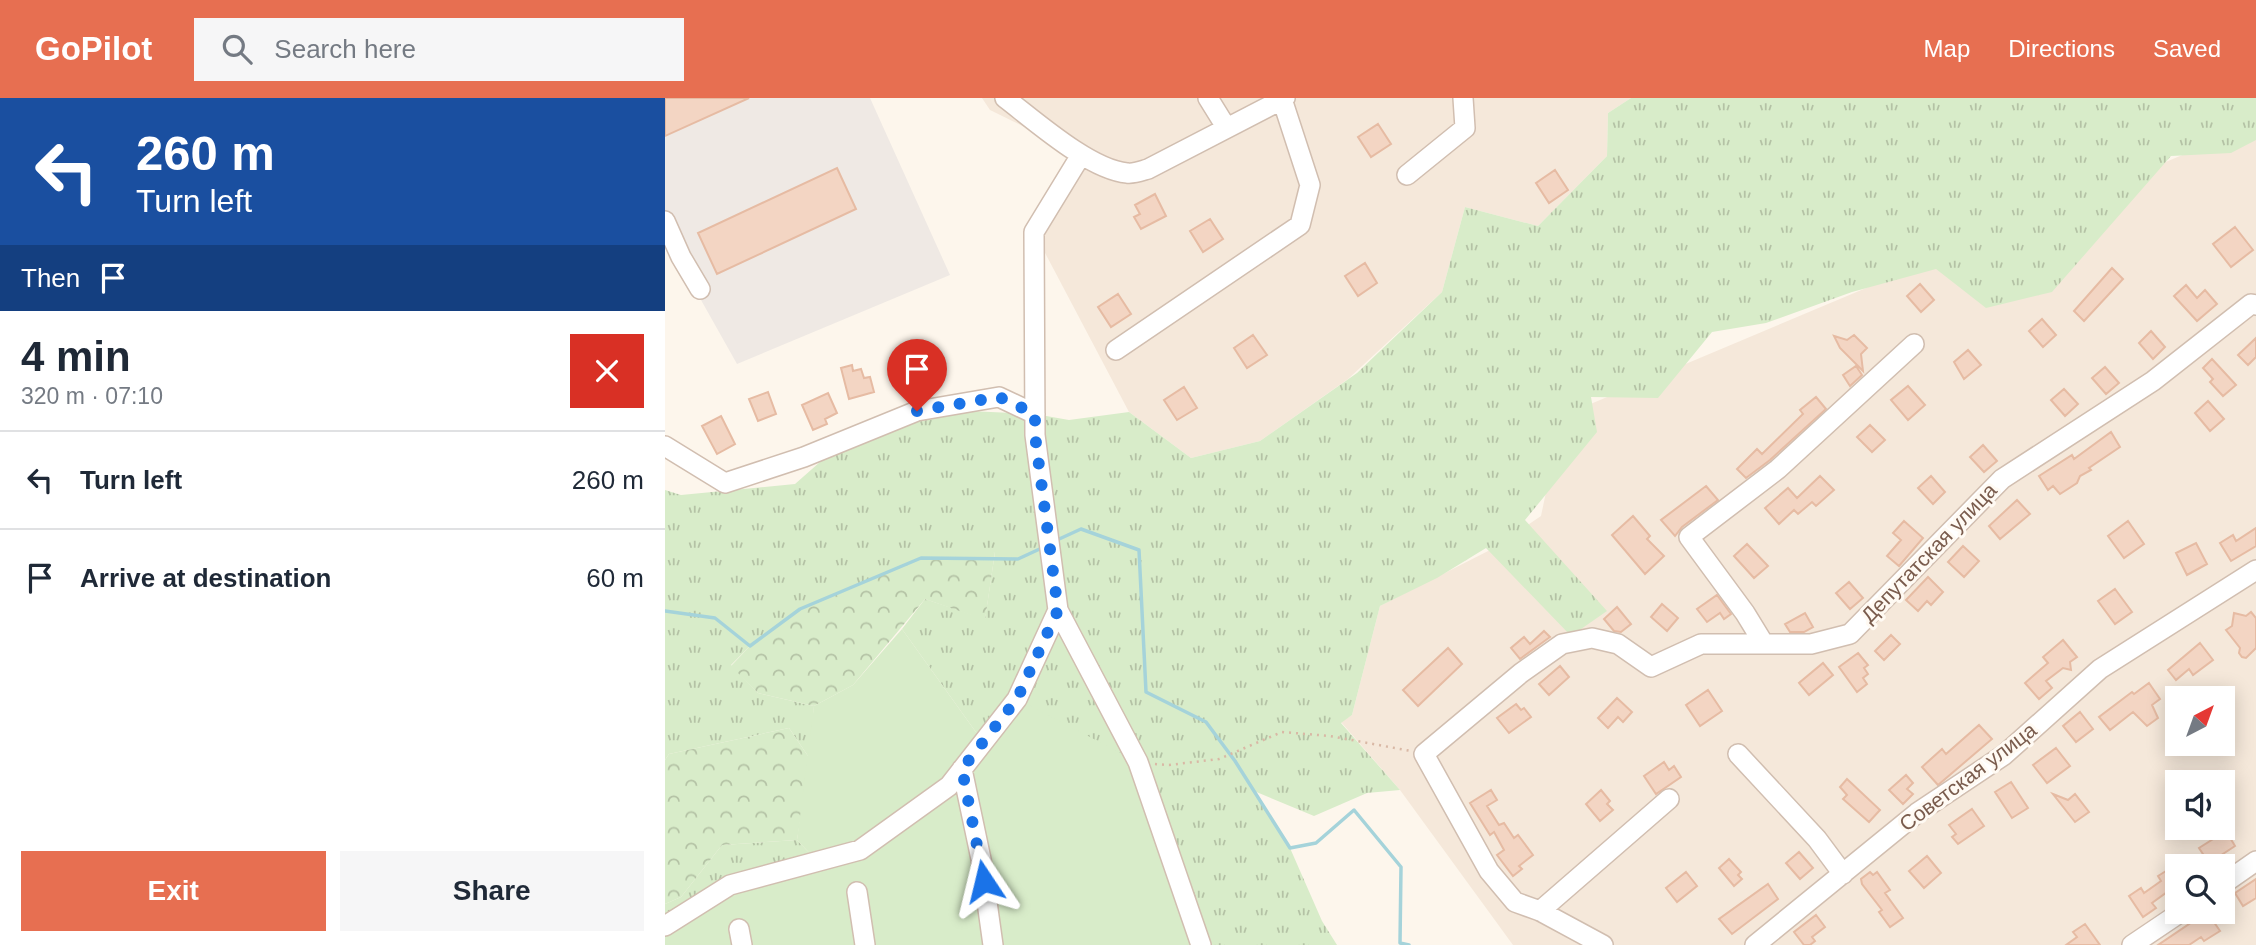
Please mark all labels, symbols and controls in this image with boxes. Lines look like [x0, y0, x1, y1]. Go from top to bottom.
search box [194, 18, 684, 81]
text: GoPilot [35, 30, 152, 67]
icon: search [218, 30, 256, 68]
text: Search here [274, 34, 416, 64]
text: Map [1924, 35, 1970, 62]
text: Directions [2008, 35, 2115, 62]
text: Saved [2153, 35, 2221, 62]
icon: left [21, 126, 112, 217]
text: 260 m [136, 126, 275, 180]
text: Turn left [136, 183, 252, 219]
icon: arrive [94, 259, 132, 297]
text: Then [21, 263, 80, 293]
text: 4 min [21, 333, 131, 380]
button: close [570, 334, 644, 408]
pin [887, 339, 947, 411]
icon: arrive [898, 350, 936, 388]
text: 320 m · 07:10 [21, 383, 163, 409]
icon: left [21, 461, 59, 499]
text: Turn left [80, 465, 182, 495]
text: 260 m [572, 465, 644, 495]
street label: Депутатская улица [1856, 478, 2001, 627]
icon: arrive [21, 559, 59, 597]
text: Arrive at destination [80, 563, 331, 593]
text: 60 m [586, 563, 644, 593]
north arrow [2165, 686, 2235, 756]
map controls [2165, 686, 2235, 924]
street label: Советская улица [1895, 718, 2041, 835]
button: sound [2165, 770, 2235, 840]
position arrow [947, 844, 1021, 918]
button: Exit [21, 851, 326, 931]
button: Share [340, 851, 644, 931]
button: search [2165, 854, 2235, 924]

